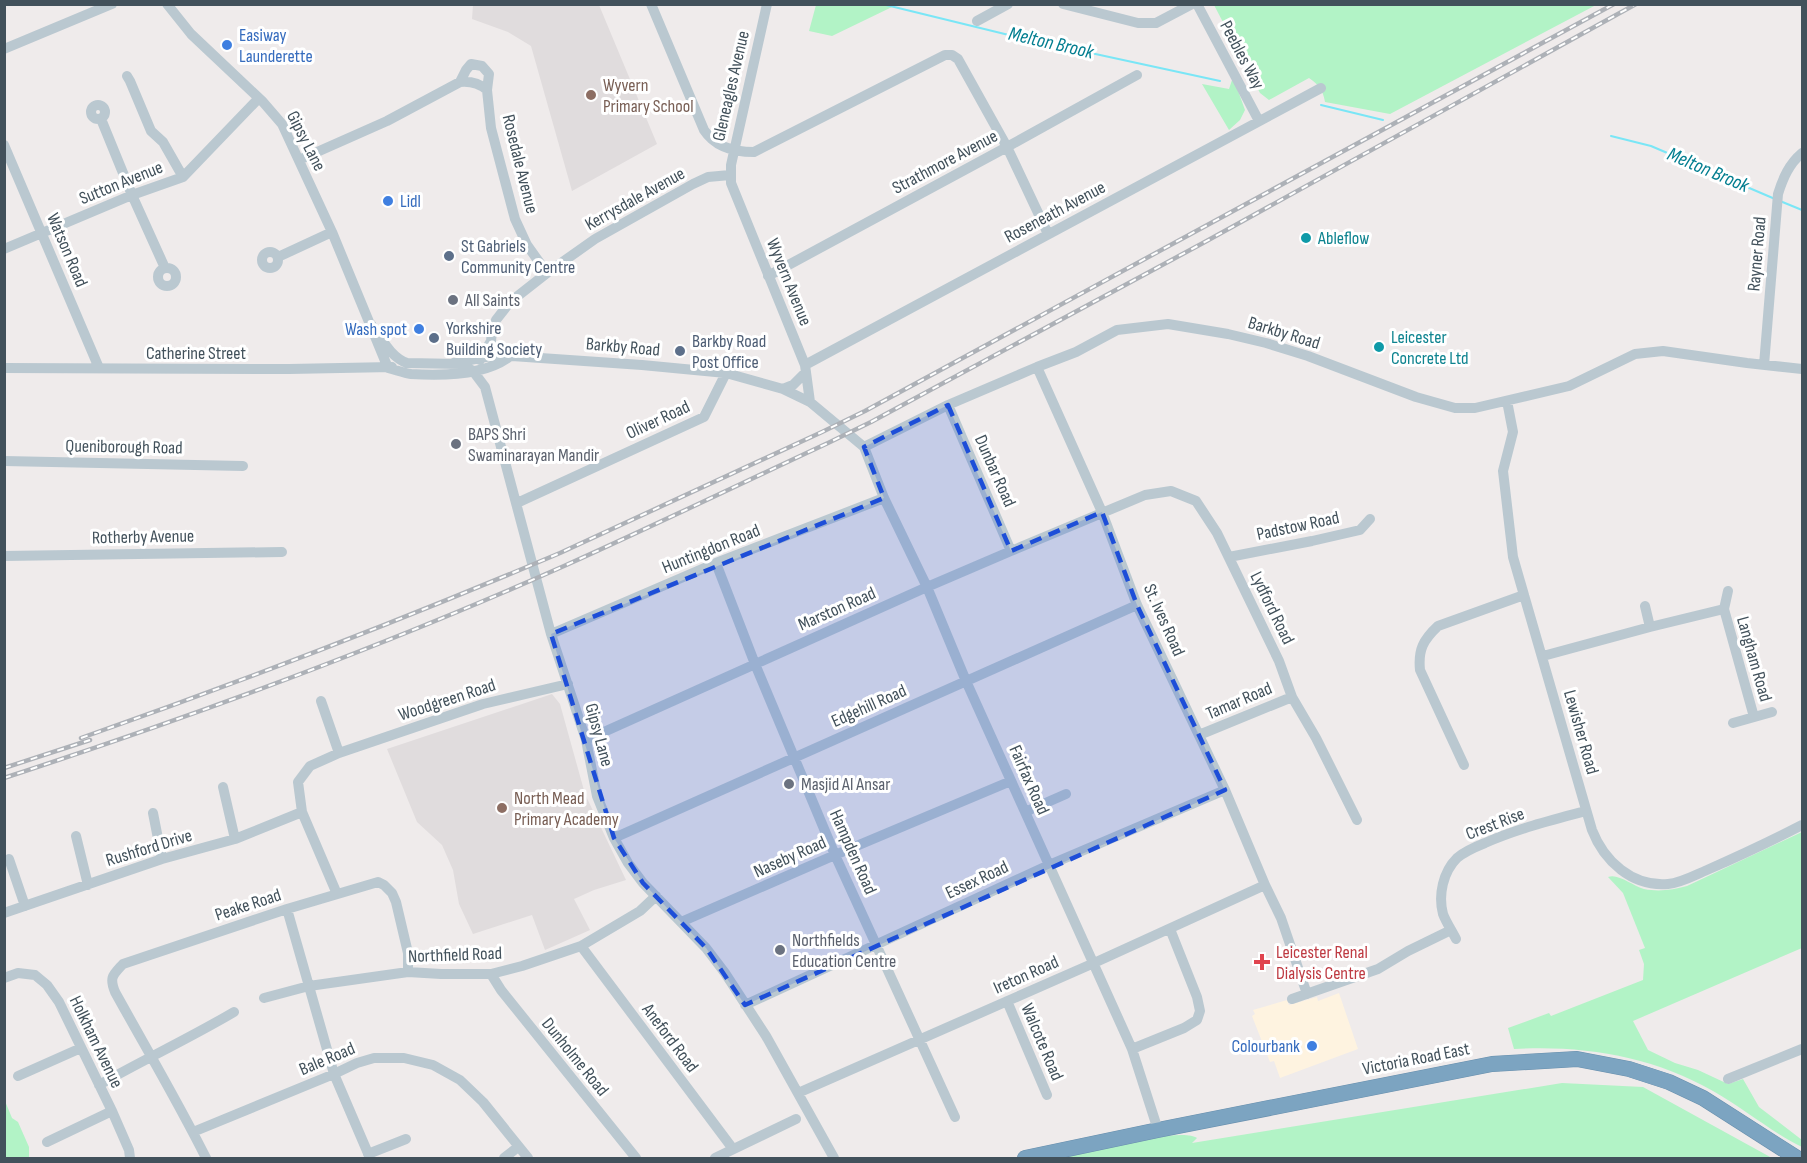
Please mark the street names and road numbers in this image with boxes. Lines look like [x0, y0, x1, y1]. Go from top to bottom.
street label: Peebles Way [1215, 17, 1269, 93]
street label: Gleneagles Avenue [708, 29, 754, 143]
street label: Gipsy Lane [282, 107, 330, 175]
street label: Rosedale Avenue [498, 112, 542, 216]
street label: Strathmore Avenue [889, 125, 1001, 199]
street label: Sutton Avenue [76, 157, 166, 209]
street label: Kerrysdale Avenue [581, 163, 689, 235]
street label: Roseneath Avenue [1001, 177, 1109, 247]
street label: Watson Road [42, 210, 92, 290]
street label: Rayner Road [1743, 216, 1771, 292]
street label: Wyvern Avenue [762, 235, 816, 329]
street label: Barkby Road [1245, 312, 1323, 354]
street label: Barkby Road [585, 333, 661, 361]
street label: Catherine Street [146, 343, 247, 364]
street label: Oliver Road [623, 396, 693, 444]
street label: Dunbar Road [970, 432, 1020, 510]
street label: Queniborough Road [65, 435, 183, 459]
street label: Padstow Road [1255, 507, 1341, 545]
street label: Huntingdon Road [659, 520, 763, 578]
street label: Rotherby Avenue [92, 526, 194, 548]
street label: Lydford Road [1245, 568, 1299, 648]
street label: St. Ives Road [1139, 581, 1189, 659]
street label: Marston Road [795, 583, 879, 635]
street label: Langham Road [1732, 614, 1776, 704]
street label: Woodgreen Road [396, 674, 498, 726]
street label: Tamar Road [1203, 678, 1275, 724]
street label: Edgehill Road [828, 680, 910, 732]
street label: Lewisher Road [1559, 688, 1603, 776]
street label: Gipsy Lane [581, 701, 617, 769]
street label: Fairfax Road [1004, 742, 1054, 818]
street label: Crest Rise [1463, 803, 1527, 845]
street label: Hampden Road [825, 806, 881, 898]
street label: Rushford Drive [103, 825, 195, 871]
street label: Naseby Road [751, 832, 829, 882]
street label: Essex Road [942, 856, 1012, 904]
street label: Peake Road [212, 884, 284, 926]
street label: Northfield Road [408, 943, 502, 967]
street label: Ireton Road [990, 951, 1062, 999]
street label: Holkham Avenue [65, 992, 127, 1092]
street label: Aneford Road [637, 999, 703, 1076]
street label: Walcote Road [1016, 1000, 1068, 1084]
street label: Dunholme Road [537, 1014, 613, 1100]
street label: Bale Road [296, 1038, 358, 1080]
street label: Victoria Road East [1361, 1038, 1472, 1080]

